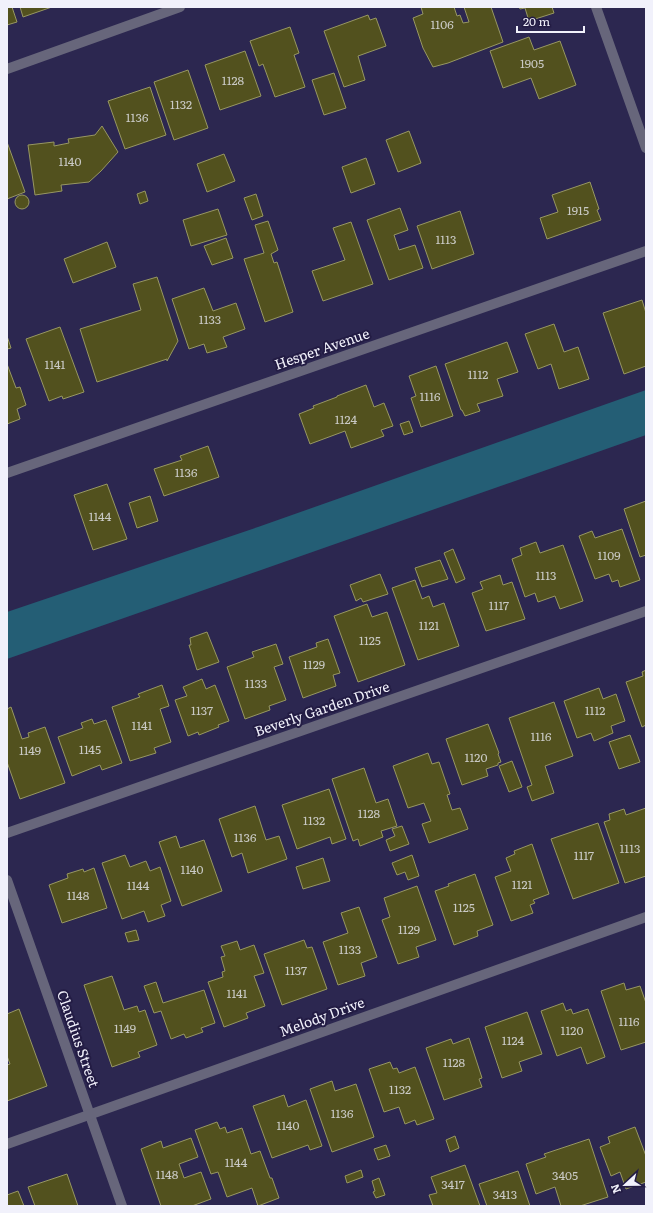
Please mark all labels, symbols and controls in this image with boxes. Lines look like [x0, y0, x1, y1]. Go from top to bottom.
scale bar [517, 8, 584, 34]
text: 20 m [523, 12, 550, 30]
house number: 1106 [430, 15, 454, 33]
house number: 1905 [520, 54, 544, 72]
house number: 1128 [222, 71, 245, 89]
house number: 1132 [170, 95, 192, 113]
house number: 1136 [126, 108, 149, 126]
house number: 1140 [59, 152, 81, 170]
house number: 1915 [567, 201, 589, 219]
house number: 1113 [435, 230, 457, 248]
house number: 1133 [199, 310, 221, 328]
street label: Hesper Avenue [271, 322, 372, 374]
house number: 1141 [45, 355, 66, 373]
house number: 1112 [468, 365, 488, 383]
house number: 1116 [419, 387, 441, 405]
house number: 1124 [335, 410, 358, 428]
house number: 1136 [175, 463, 198, 481]
house number: 1144 [89, 507, 112, 525]
house number: 1109 [598, 546, 620, 564]
house number: 1113 [535, 566, 557, 584]
house number: 1117 [489, 596, 509, 614]
house number: 1121 [419, 616, 439, 634]
house number: 1125 [359, 631, 381, 649]
house number: 1129 [303, 655, 325, 673]
house number: 1133 [245, 674, 267, 692]
street label: Beverly Garden Drive [251, 676, 392, 741]
house number: 1137 [191, 701, 213, 719]
house number: 1112 [585, 701, 605, 719]
house number: 1141 [132, 716, 153, 734]
house number: 1116 [530, 727, 552, 745]
house number: 1145 [79, 740, 101, 758]
house number: 1149 [19, 741, 41, 759]
house number: 1120 [465, 748, 487, 766]
house number: 1128 [358, 804, 381, 822]
house number: 1132 [303, 811, 325, 829]
house number: 1136 [234, 828, 257, 846]
house number: 1113 [619, 839, 641, 857]
house number: 1117 [574, 846, 594, 864]
house number: 1140 [181, 860, 203, 878]
house number: 1121 [512, 875, 532, 893]
house number: 1144 [127, 876, 150, 894]
house number: 1148 [67, 886, 90, 904]
house number: 1125 [453, 898, 475, 916]
house number: 1129 [398, 920, 420, 938]
house number: 1133 [339, 940, 361, 958]
house number: 1137 [285, 961, 307, 979]
house number: 1141 [227, 984, 248, 1002]
street label: Claudius Street [53, 987, 105, 1090]
street label: Melody Drive [276, 991, 367, 1041]
house number: 1116 [618, 1012, 640, 1030]
house number: 1149 [114, 1019, 136, 1037]
house number: 1120 [561, 1021, 583, 1039]
house number: 1124 [502, 1031, 525, 1049]
house number: 1128 [443, 1053, 466, 1071]
house number: 1132 [389, 1080, 411, 1098]
house number: 1136 [331, 1104, 354, 1122]
house number: 1140 [277, 1116, 299, 1134]
house number: 1144 [225, 1153, 248, 1171]
house number: 1148 [156, 1165, 179, 1183]
north arrow [605, 1165, 645, 1205]
house number: 3405 [552, 1166, 578, 1184]
house number: 3417 [441, 1175, 465, 1193]
text: N [606, 1182, 624, 1196]
house number: 3413 [493, 1185, 517, 1203]

